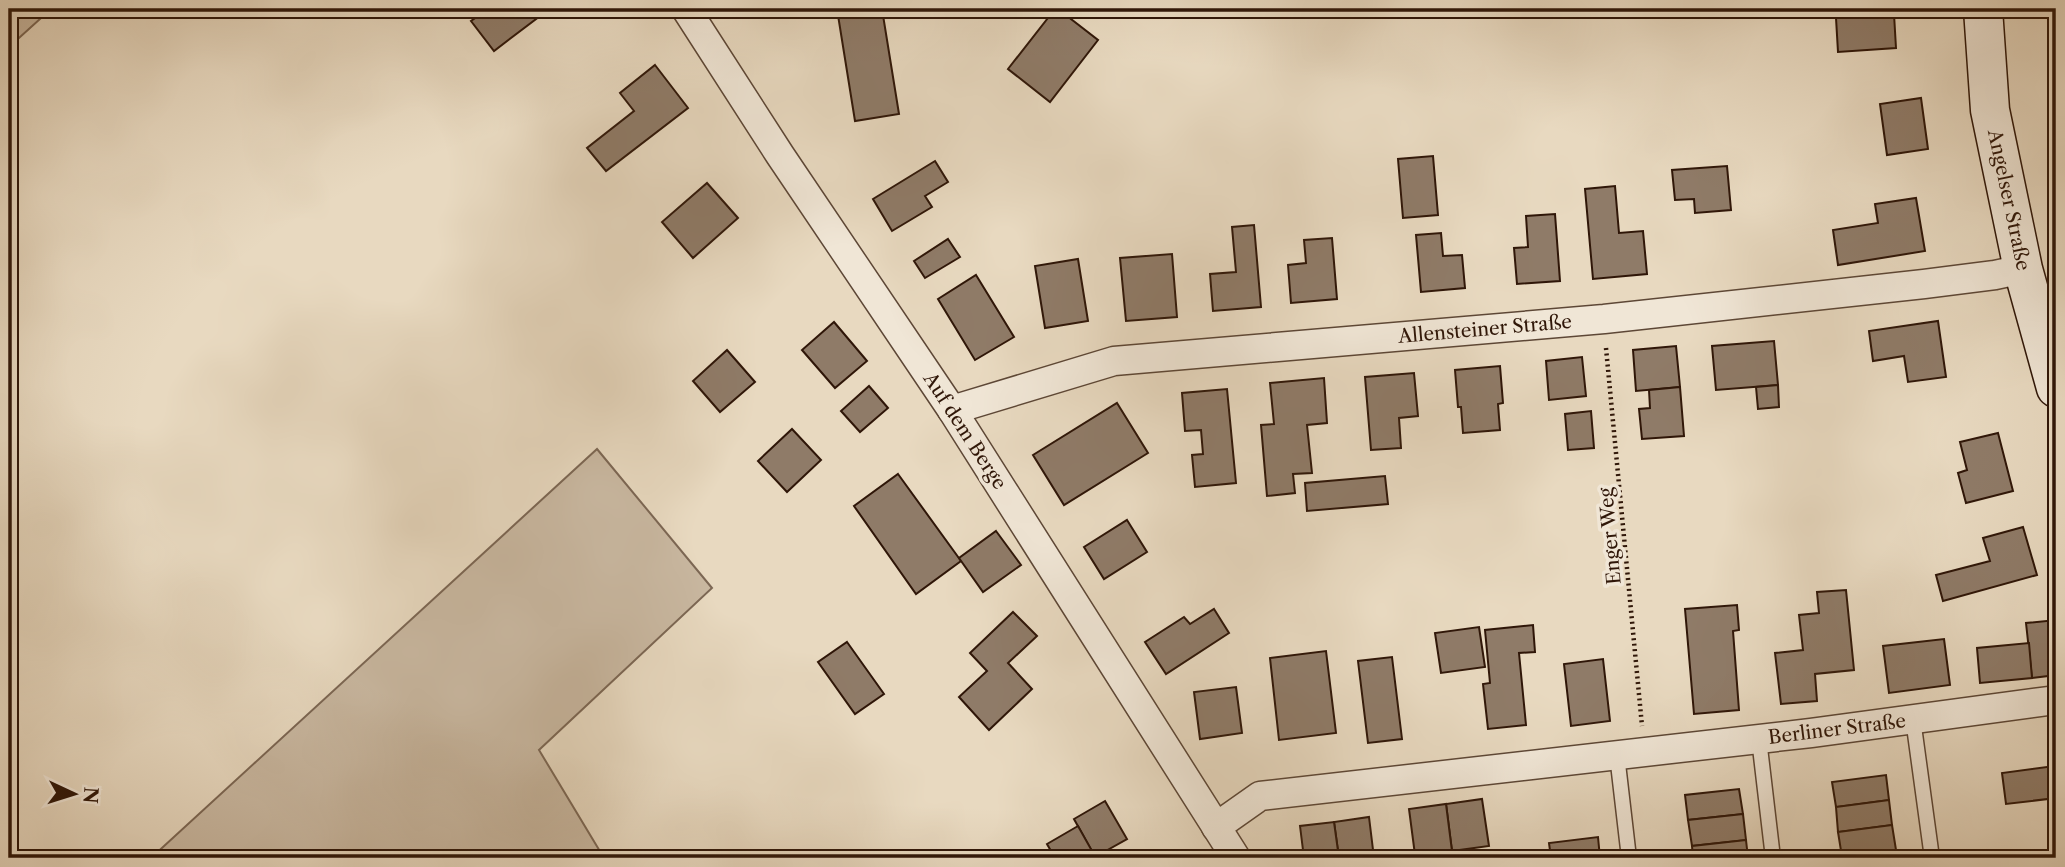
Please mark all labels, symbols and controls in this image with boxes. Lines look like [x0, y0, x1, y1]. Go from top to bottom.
street label: Angelser Straße [1983, 126, 2035, 273]
street label: Allensteiner Straße [1396, 310, 1573, 348]
street label: Auf dem Berge [918, 367, 1011, 494]
street label: Enger Weg [1594, 486, 1626, 586]
street label: Berliner Straße [1767, 709, 1907, 749]
north arrow [38, 758, 108, 828]
text: N [78, 786, 103, 804]

